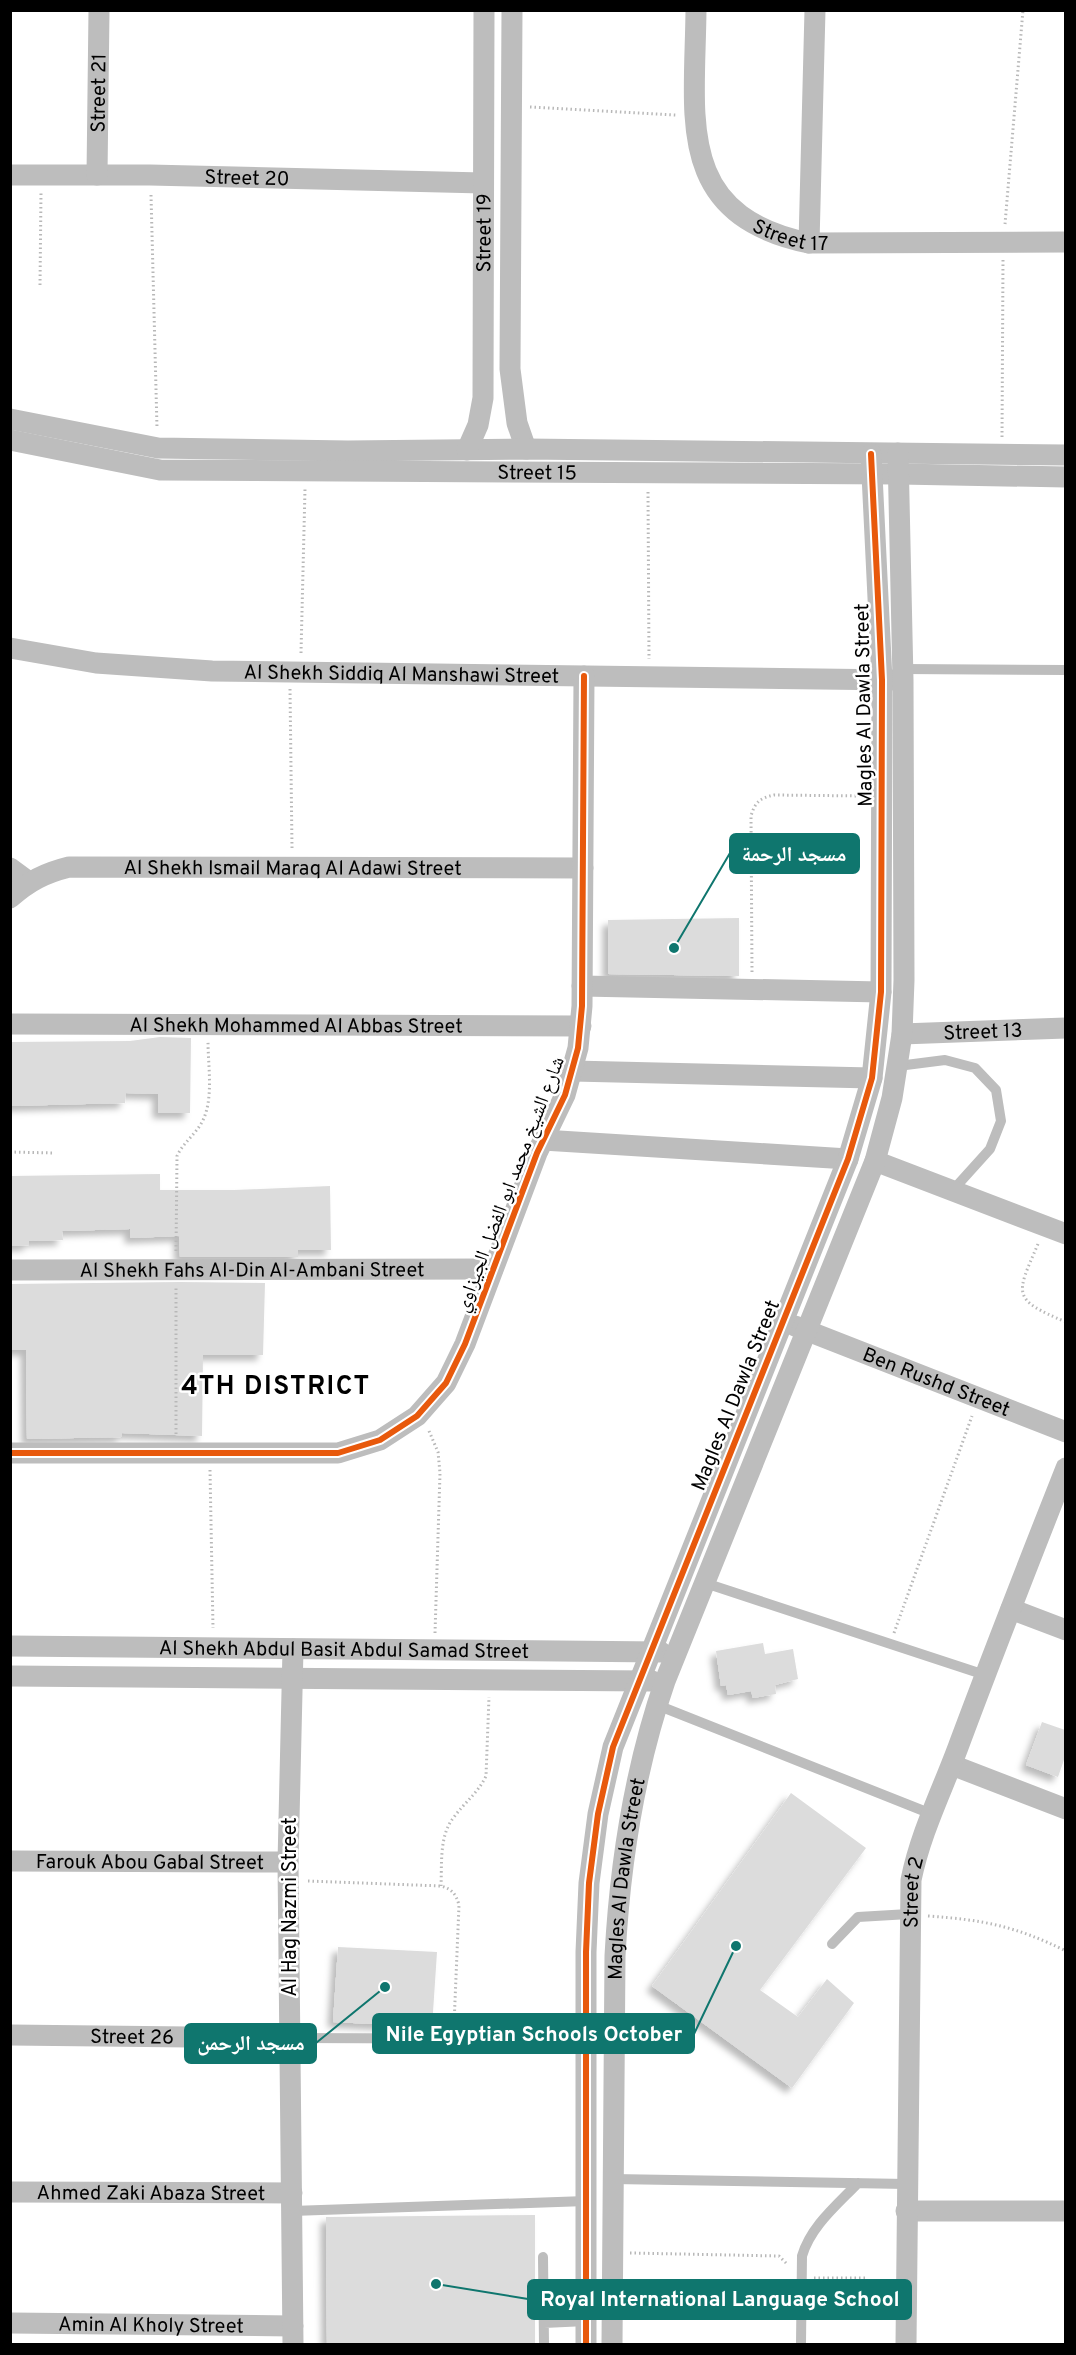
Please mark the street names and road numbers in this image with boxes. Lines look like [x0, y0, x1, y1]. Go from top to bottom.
street label: Street 21 [87, 53, 113, 133]
street label: Street 20 [204, 165, 290, 193]
street label: Street 19 [472, 193, 499, 272]
street label: Street 17 [747, 214, 828, 258]
street label: Street 15 [497, 461, 577, 487]
street label: Magles Al Dawla Street [850, 603, 880, 807]
street label: Al Shekh Siddiq Al Manshawi Street [243, 660, 559, 691]
street label: Al Shekh Ismail Maraq Al Adawi Street [123, 856, 462, 883]
street label: Al Shekh Mohammed Al Abbas Street [129, 1013, 463, 1041]
street label: Street 13 [943, 1019, 1023, 1047]
street label: شارع الشيخ محمد ابو الفضل الجيزاوي [450, 1053, 573, 1317]
street label: Al Shekh Fahs Al-Din Al-Ambani Street [79, 1258, 425, 1285]
street label: Magles Al Dawla Street [687, 1296, 787, 1495]
street label: Ben Rushd Street [858, 1343, 1013, 1424]
street label: Al Shekh Abdul Basit Abdul Samad Street [159, 1636, 529, 1666]
street label: Magles Al Dawla Street [604, 1776, 653, 1980]
street label: Al Hag Nazmi Street [278, 1817, 304, 1997]
street label: Farouk Abou Gabal Street [36, 1850, 264, 1877]
street label: Street 2 [899, 1854, 931, 1928]
street label: Street 26 [90, 2025, 174, 2052]
street label: Ahmed Zaki Abaza Street [37, 2181, 265, 2208]
street label: Amin Al Kholy Street [58, 2313, 244, 2340]

